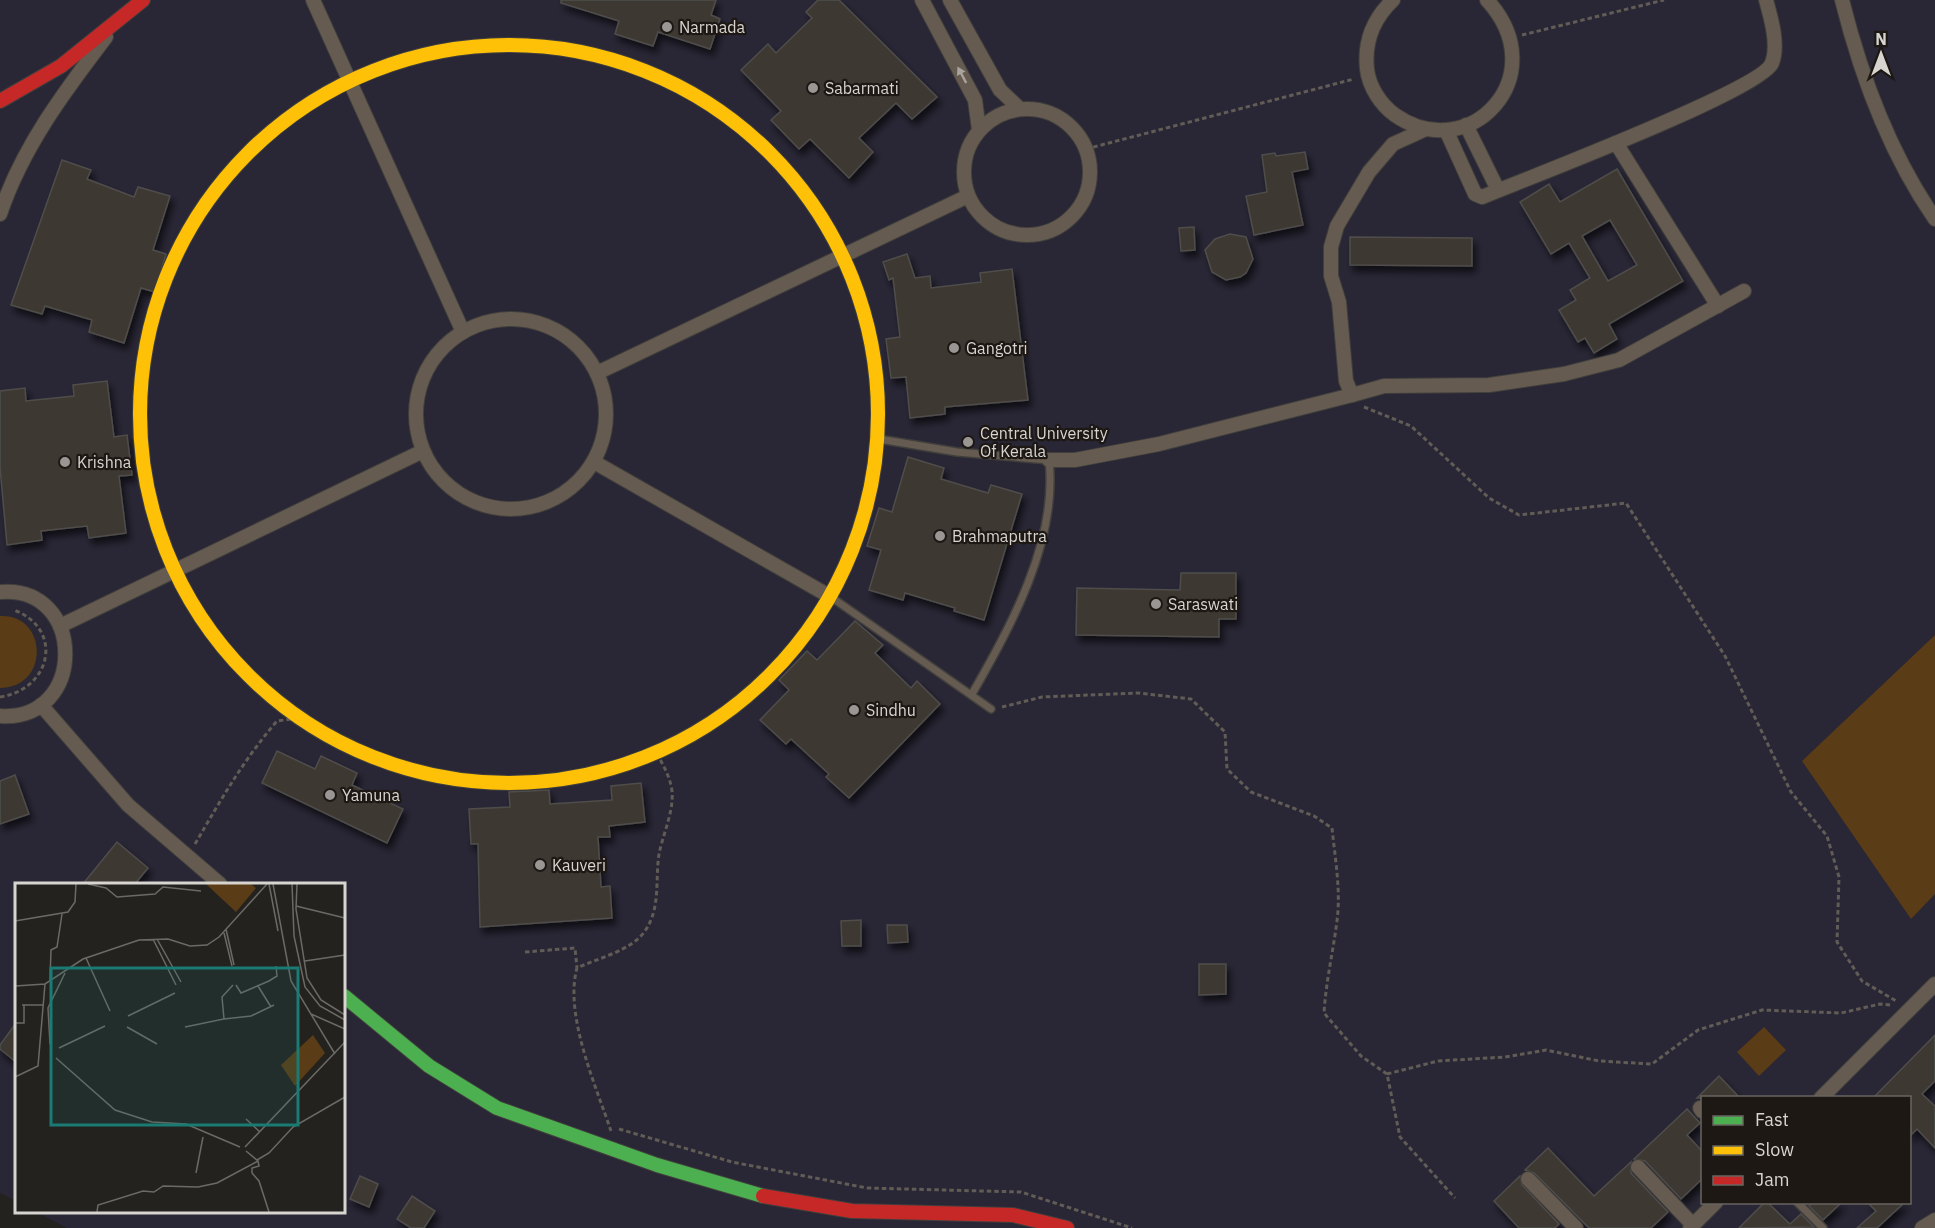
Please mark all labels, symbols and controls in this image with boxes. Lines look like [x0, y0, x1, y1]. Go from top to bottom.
place label: Narmada [679, 17, 746, 37]
marker: Narmada [660, 20, 674, 34]
north arrow [1851, 24, 1911, 84]
text: N [1875, 29, 1887, 49]
one-way arrow [957, 66, 967, 83]
place label: Sabarmati [825, 78, 899, 98]
marker: Sabarmati [806, 81, 820, 95]
place label: Gangotri [966, 338, 1028, 358]
marker: Gangotri [947, 341, 961, 355]
place label: Central University Of Kerala [980, 423, 1108, 461]
marker: Central University Of Kerala [961, 435, 975, 449]
place label: Krishna [77, 452, 132, 472]
marker: Krishna [58, 455, 72, 469]
place label: Brahmaputra [952, 526, 1047, 546]
marker: Brahmaputra [933, 529, 947, 543]
place label: Saraswati [1168, 594, 1238, 614]
marker: Saraswati [1149, 597, 1163, 611]
place label: Sindhu [866, 700, 916, 720]
marker: Sindhu [847, 703, 861, 717]
place label: Yamuna [342, 785, 400, 805]
marker: Yamuna [323, 788, 337, 802]
place label: Kauveri [552, 855, 606, 875]
marker: Kauveri [533, 858, 547, 872]
inset map [15, 883, 345, 1213]
legend [1701, 1096, 1911, 1204]
text: Fast [1755, 1108, 1789, 1131]
text: Slow [1755, 1138, 1794, 1161]
text: Jam [1755, 1168, 1790, 1191]

